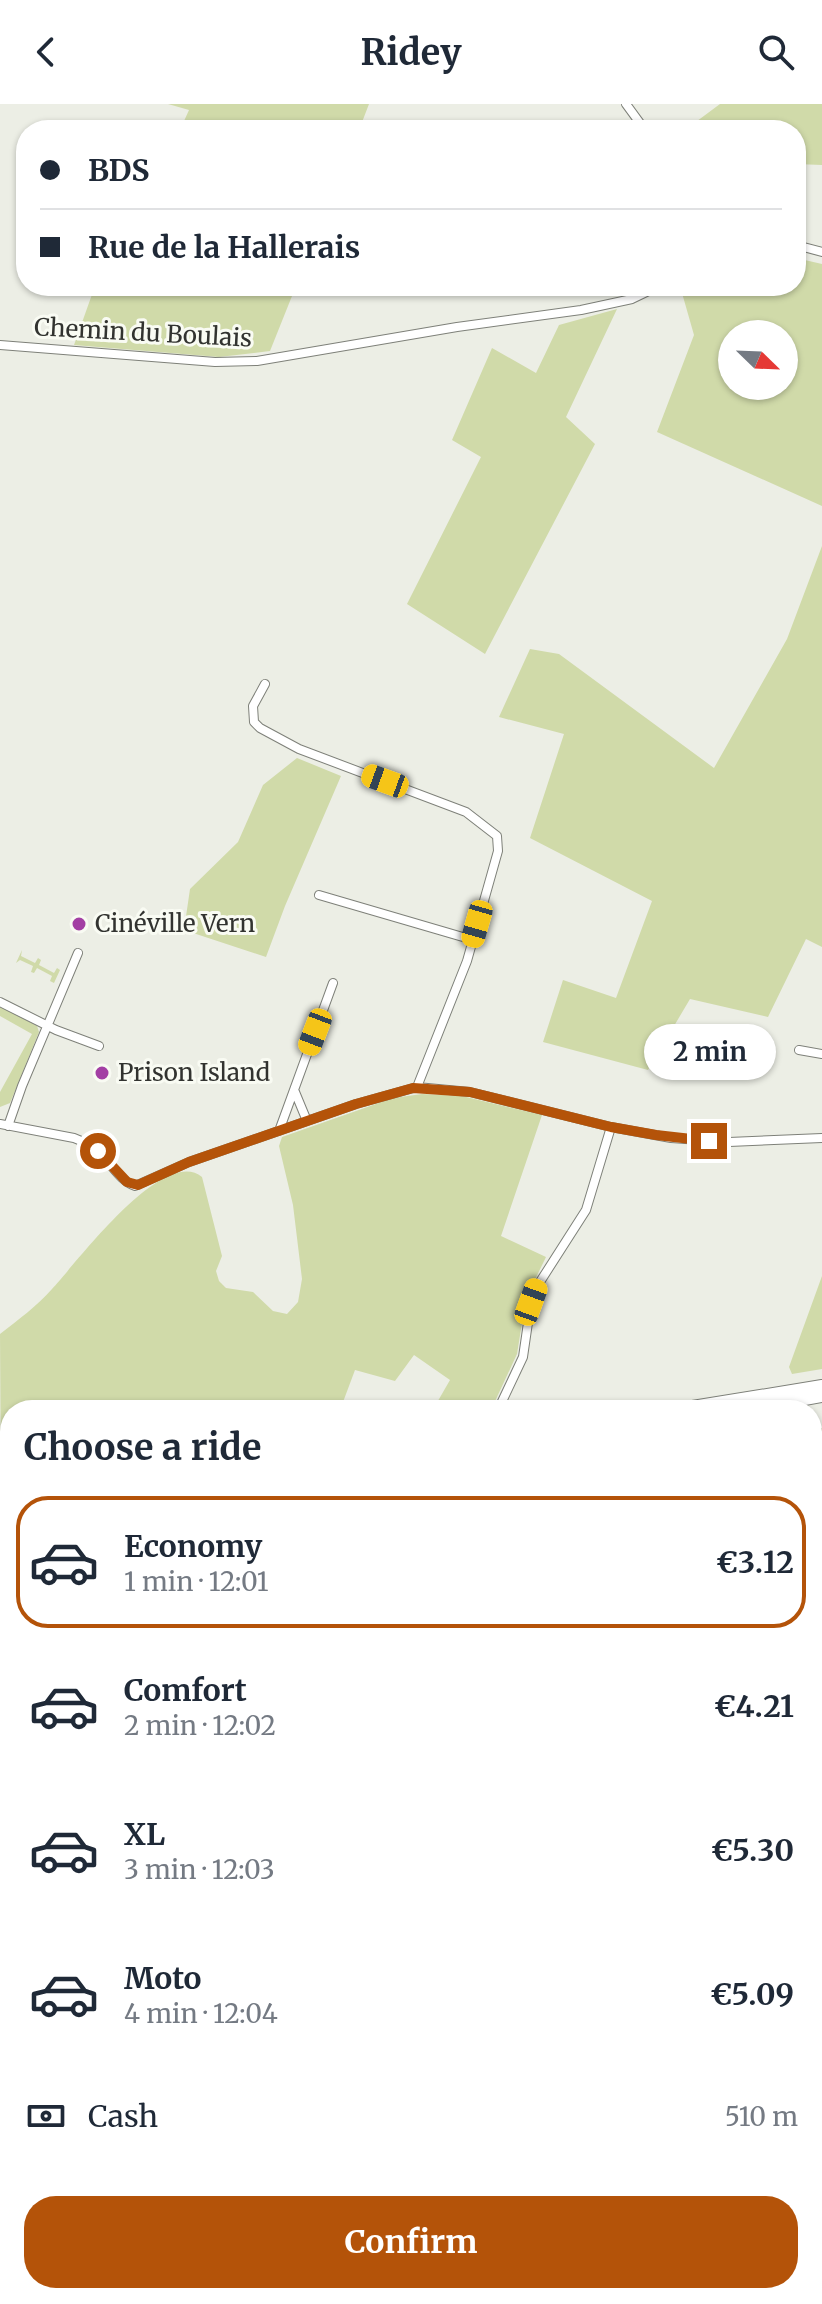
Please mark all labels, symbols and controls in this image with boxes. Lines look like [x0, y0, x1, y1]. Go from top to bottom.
icon: back [24, 30, 68, 74]
text: Ridey [360, 30, 462, 75]
icon: search [754, 30, 798, 74]
text: BDS [88, 151, 149, 189]
text: Rue de la Hallerais [88, 228, 360, 266]
street label: Chemin du Boulais [33, 311, 253, 354]
north arrow [718, 320, 798, 400]
map controls [718, 320, 798, 400]
car [358, 762, 412, 800]
car [459, 898, 495, 950]
place label: Cinéville Vern [95, 908, 255, 939]
marker: Cinéville Vern [70, 915, 88, 933]
car [295, 1005, 335, 1059]
callout: 2 min [643, 1025, 775, 1081]
text: 2 min [673, 1035, 747, 1068]
place label: Prison Island [118, 1057, 270, 1088]
marker: Prison Island [93, 1064, 111, 1082]
route end [691, 1123, 727, 1159]
route start [80, 1133, 116, 1169]
car [512, 1275, 550, 1329]
text: Choose a ride [24, 1425, 261, 1470]
icon: car [28, 1526, 100, 1598]
text: Economy [124, 1527, 262, 1565]
text: €3.12 [716, 1543, 794, 1581]
text: 1 min · 12:01 [124, 1565, 268, 1598]
icon: car [28, 1670, 100, 1742]
text: Comfort [124, 1671, 247, 1709]
text: €4.21 [714, 1687, 794, 1725]
text: 2 min · 12:02 [124, 1709, 276, 1742]
icon: car [28, 1814, 100, 1886]
text: XL [124, 1815, 165, 1853]
text: €5.30 [711, 1831, 794, 1869]
text: 3 min · 12:03 [124, 1853, 275, 1886]
icon: car [28, 1958, 100, 2030]
text: Moto [124, 1959, 202, 1997]
text: €5.09 [710, 1975, 794, 2013]
text: 4 min · 12:04 [124, 1997, 278, 2030]
icon: cash [24, 2094, 68, 2138]
text: Cash [88, 2097, 158, 2135]
text: 510 m [725, 2100, 798, 2133]
button: Confirm [24, 2196, 798, 2288]

